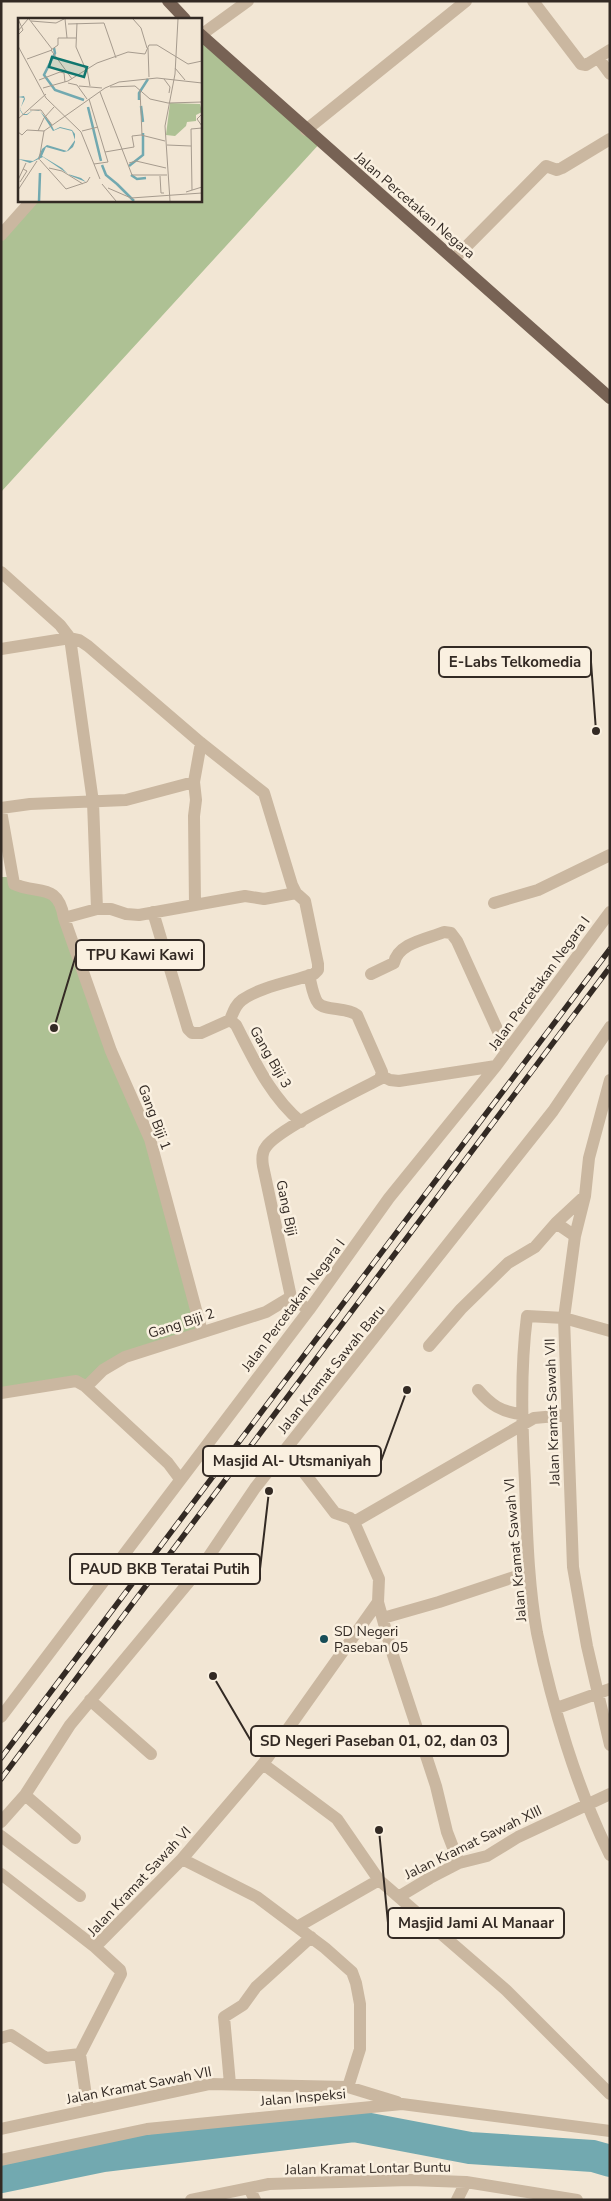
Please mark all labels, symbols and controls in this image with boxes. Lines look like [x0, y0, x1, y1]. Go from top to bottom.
inset map [18, 18, 201, 201]
street label: Jalan Percetakan Negara [350, 147, 479, 263]
callout: E-Labs Telkomedia [439, 647, 591, 677]
text: E-Labs Telkomedia [449, 652, 581, 672]
street label: Jalan Percetakan Negara I [484, 913, 594, 1055]
callout: TPU Kawi Kawi [76, 940, 204, 970]
text: TPU Kawi Kawi [86, 945, 194, 965]
street label: Gang Biji 3 [245, 1023, 296, 1092]
street label: Gang Biji 1 [133, 1082, 176, 1153]
street label: Gang Biji [271, 1178, 302, 1238]
street label: Jalan Percetakan Negara I [237, 1235, 349, 1376]
street label: Jalan Kramat Sawah Baru [273, 1301, 389, 1438]
street label: Gang Biji 2 [146, 1304, 217, 1343]
street label: Jalan Kramat Sawah VII [540, 1338, 565, 1487]
callout: Masjid Al- Utsmaniyah [203, 1446, 381, 1476]
text: Masjid Al- Utsmaniyah [213, 1451, 371, 1471]
street label: Jalan Kramat Sawah VI [500, 1477, 531, 1623]
callout: PAUD BKB Teratai Putih [70, 1554, 260, 1584]
text: PAUD BKB Teratai Putih [80, 1559, 250, 1579]
place label: SD Negeri Paseban 05 [334, 1622, 408, 1657]
marker: SD Negeri Paseban 05 [318, 1633, 330, 1645]
callout: SD Negeri Paseban 01, 02, dan 03 [251, 1726, 508, 1756]
text: SD Negeri Paseban 01, 02, dan 03 [260, 1731, 498, 1751]
street label: Jalan Kramat Sawah XIII [401, 1801, 545, 1884]
street label: Jalan Kramat Sawah VI [83, 1822, 195, 1941]
callout: Masjid Jami Al Manaar [388, 1908, 564, 1938]
text: Masjid Jami Al Manaar [398, 1913, 554, 1933]
street label: Jalan Kramat Sawah VII [64, 2062, 213, 2109]
street label: Jalan Inspeksi [258, 2084, 347, 2111]
street label: Jalan Kramat Lontar Buntu [284, 2158, 451, 2179]

